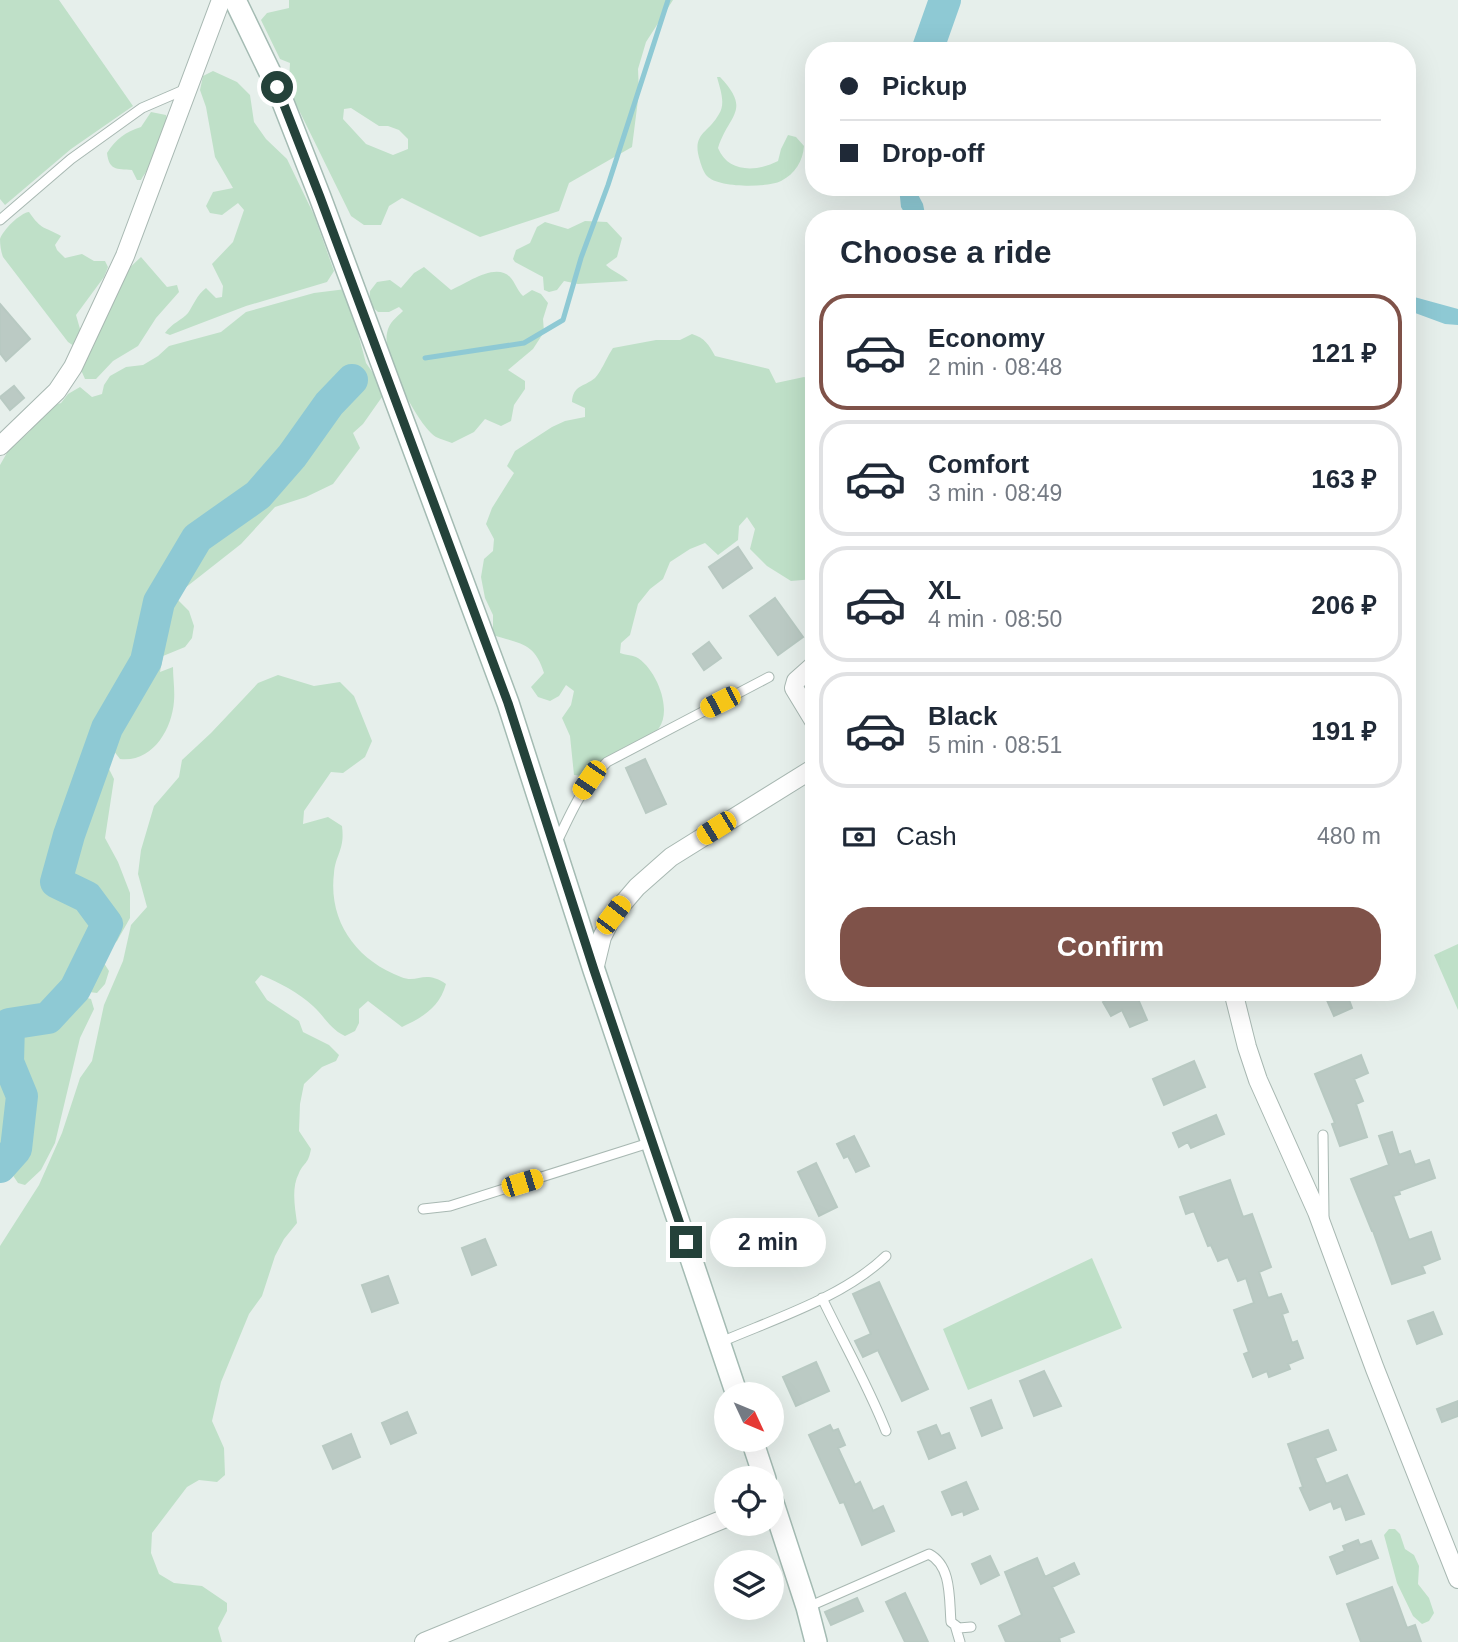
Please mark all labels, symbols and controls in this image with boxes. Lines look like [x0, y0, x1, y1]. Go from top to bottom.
route start [261, 71, 293, 103]
text: Pickup [882, 71, 967, 101]
text: Drop-off [882, 138, 985, 168]
text: Choose a ride [840, 234, 1052, 270]
icon: car [844, 321, 907, 384]
text: Economy [928, 323, 1045, 353]
text: 121 ₽ [1311, 338, 1377, 368]
text: 2 min · 08:48 [928, 354, 1062, 380]
icon: car [844, 447, 907, 510]
text: Comfort [928, 449, 1029, 479]
text: 163 ₽ [1311, 464, 1377, 494]
text: 3 min · 08:49 [928, 480, 1062, 506]
icon: car [844, 573, 907, 636]
text: XL [928, 575, 961, 605]
text: 206 ₽ [1311, 590, 1377, 620]
text: 4 min · 08:50 [928, 606, 1062, 632]
car [697, 683, 744, 721]
icon: car [844, 699, 907, 762]
text: Black [928, 701, 997, 731]
text: 191 ₽ [1311, 716, 1377, 746]
text: 5 min · 08:51 [928, 732, 1062, 758]
car [569, 757, 610, 803]
car [693, 808, 740, 848]
icon: cash [840, 818, 878, 856]
text: Cash [896, 821, 957, 851]
text: 480 m [1317, 823, 1381, 849]
car [592, 892, 635, 938]
button: Confirm [840, 907, 1381, 987]
car [499, 1167, 546, 1199]
callout: 2 min [710, 1218, 826, 1266]
route end [670, 1226, 702, 1258]
text: 2 min [738, 1229, 798, 1255]
north arrow [714, 1382, 784, 1452]
map controls [714, 1382, 784, 1620]
button: locate [714, 1466, 784, 1536]
button: layers [714, 1550, 784, 1620]

